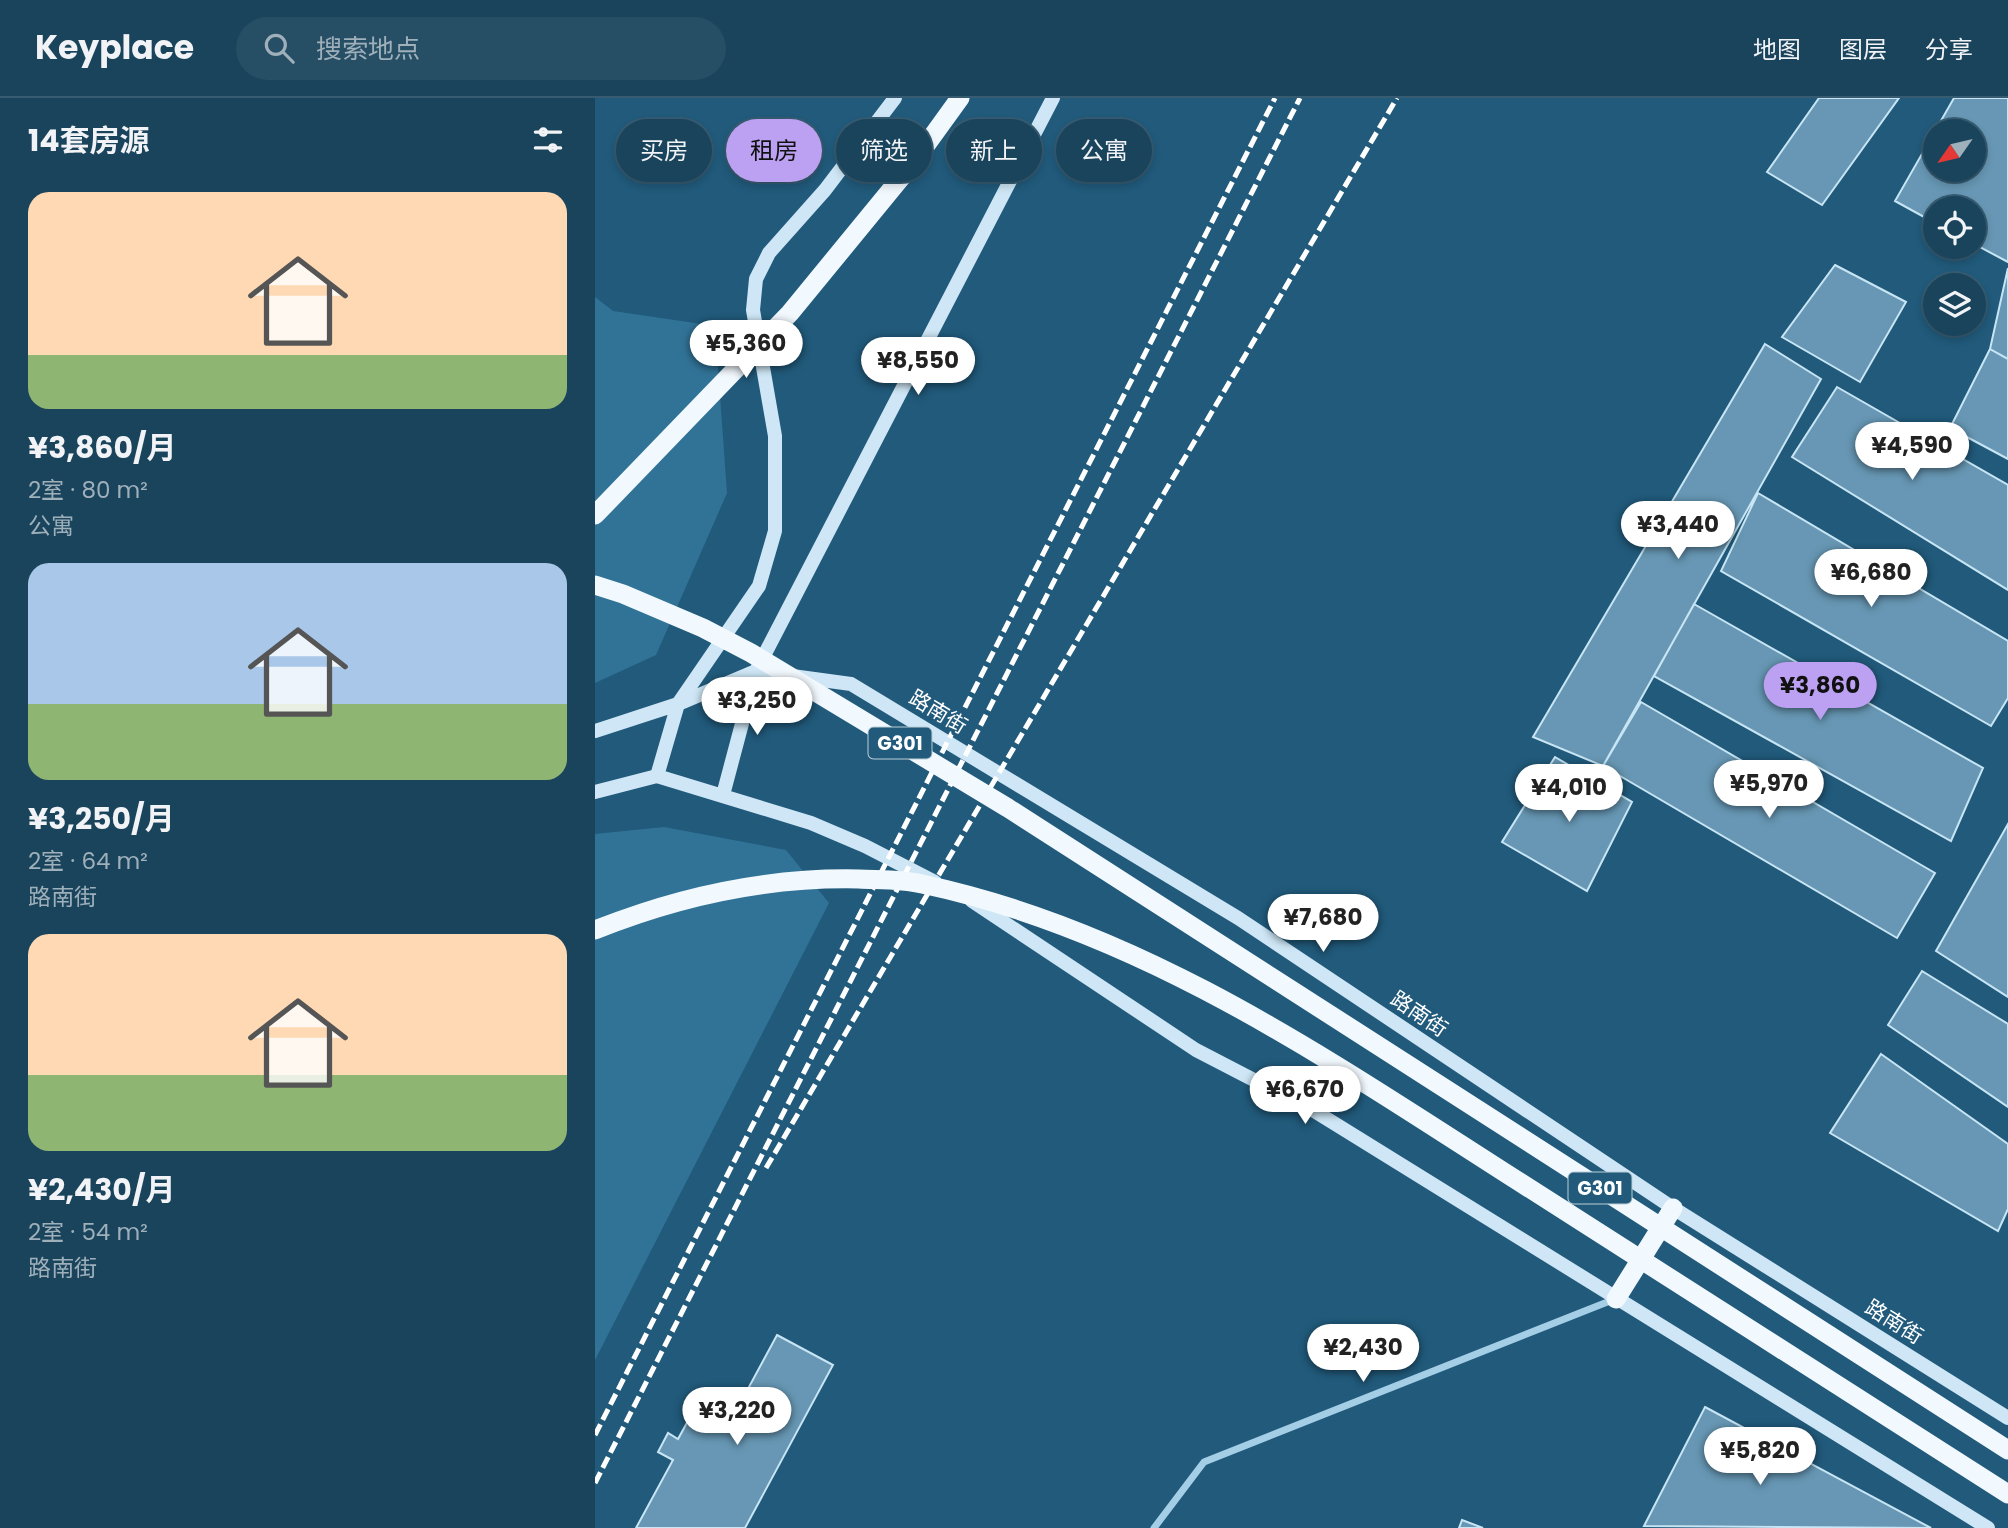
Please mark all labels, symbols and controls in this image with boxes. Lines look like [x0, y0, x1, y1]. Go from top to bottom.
search box [236, 17, 726, 80]
text: Keyplace [35, 24, 194, 71]
icon: search [260, 29, 298, 67]
text: 搜索地点 [316, 31, 420, 67]
text: 地图 [1753, 33, 1801, 66]
text: 图层 [1839, 33, 1887, 66]
text: 分享 [1925, 33, 1973, 66]
text: 14套房源 [28, 119, 150, 162]
chip: 买房 [616, 119, 712, 182]
chip: 租房 [726, 119, 822, 182]
chip: 筛选 [836, 119, 932, 182]
chip: 新上 [946, 119, 1042, 182]
chip: 公寓 [1056, 119, 1152, 182]
north arrow [1923, 119, 1986, 182]
map controls [1923, 119, 1986, 336]
icon: filters [529, 121, 567, 159]
button: locate [1923, 196, 1986, 259]
icon: home [235, 238, 361, 364]
button: layers [1923, 273, 1986, 336]
pin: ¥5,360 [689, 320, 803, 380]
text: ¥5,360 [706, 327, 786, 359]
pin: ¥8,550 [861, 338, 975, 397]
text: ¥8,550 [877, 344, 959, 376]
pin: ¥4,590 [1855, 422, 1969, 482]
text: ¥3,860/月 [28, 426, 177, 469]
text: ¥4,590 [1871, 429, 1953, 461]
text: 2室 · 80 m² [28, 474, 148, 506]
pin: ¥3,440 [1621, 502, 1735, 561]
text: ¥3,440 [1637, 508, 1719, 540]
text: 公寓 [28, 510, 74, 542]
pin: ¥6,680 [1814, 550, 1928, 609]
text: ¥6,680 [1830, 556, 1912, 588]
icon: home [235, 609, 361, 735]
pin: ¥3,860 [1763, 662, 1877, 722]
text: ¥3,860 [1780, 669, 1860, 701]
pin: ¥3,250 [700, 678, 814, 737]
street label: 路南街 [904, 683, 973, 740]
text: ¥3,250 [717, 684, 797, 716]
road number: G301 [869, 728, 931, 758]
pin: ¥5,970 [1712, 760, 1826, 820]
pin: ¥4,010 [1512, 764, 1626, 824]
text: ¥5,970 [1730, 767, 1808, 799]
text: ¥4,010 [1531, 771, 1607, 803]
text: ¥3,250/月 [28, 797, 175, 840]
text: 2室 · 64 m² [28, 845, 148, 877]
text: 路南街 [28, 881, 97, 913]
pin: ¥7,680 [1266, 894, 1380, 954]
text: ¥7,680 [1284, 901, 1362, 933]
icon: home [235, 980, 361, 1106]
street label: 路南街 [1385, 984, 1454, 1043]
pin: ¥6,670 [1248, 1066, 1362, 1126]
text: ¥6,670 [1266, 1073, 1344, 1105]
text: ¥2,430/月 [28, 1168, 175, 1211]
road number: G301 [1569, 1172, 1631, 1204]
text: 2室 · 54 m² [28, 1216, 148, 1248]
text: 路南街 [28, 1252, 97, 1284]
street label: 路南街 [1860, 1293, 1929, 1351]
pin: ¥2,430 [1306, 1324, 1420, 1384]
text: ¥2,430 [1323, 1331, 1403, 1363]
pin: ¥3,220 [680, 1388, 794, 1447]
text: ¥3,220 [698, 1394, 776, 1426]
pin: ¥5,820 [1703, 1428, 1817, 1487]
text: ¥5,820 [1720, 1434, 1800, 1466]

